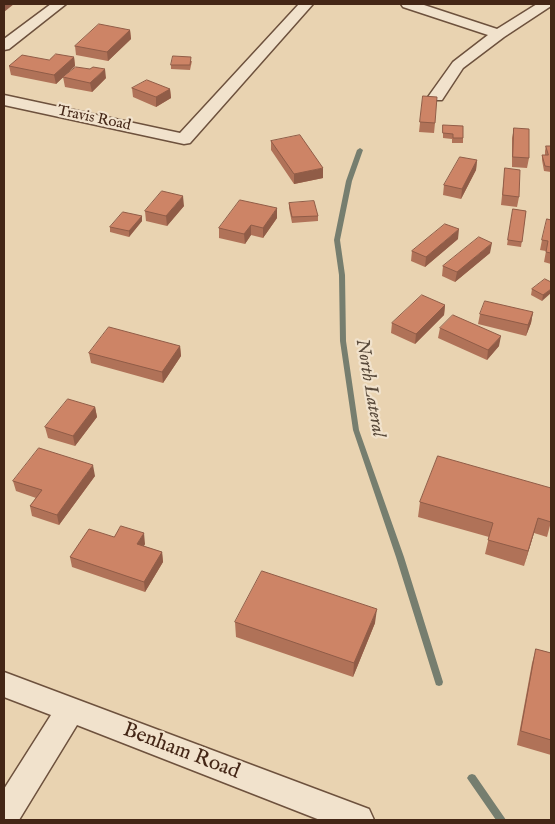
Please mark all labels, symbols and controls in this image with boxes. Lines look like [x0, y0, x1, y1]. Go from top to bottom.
street label: Travis Road [56, 102, 132, 136]
water label: North Lateral [349, 337, 389, 439]
street label: Benham Road [119, 718, 243, 786]

